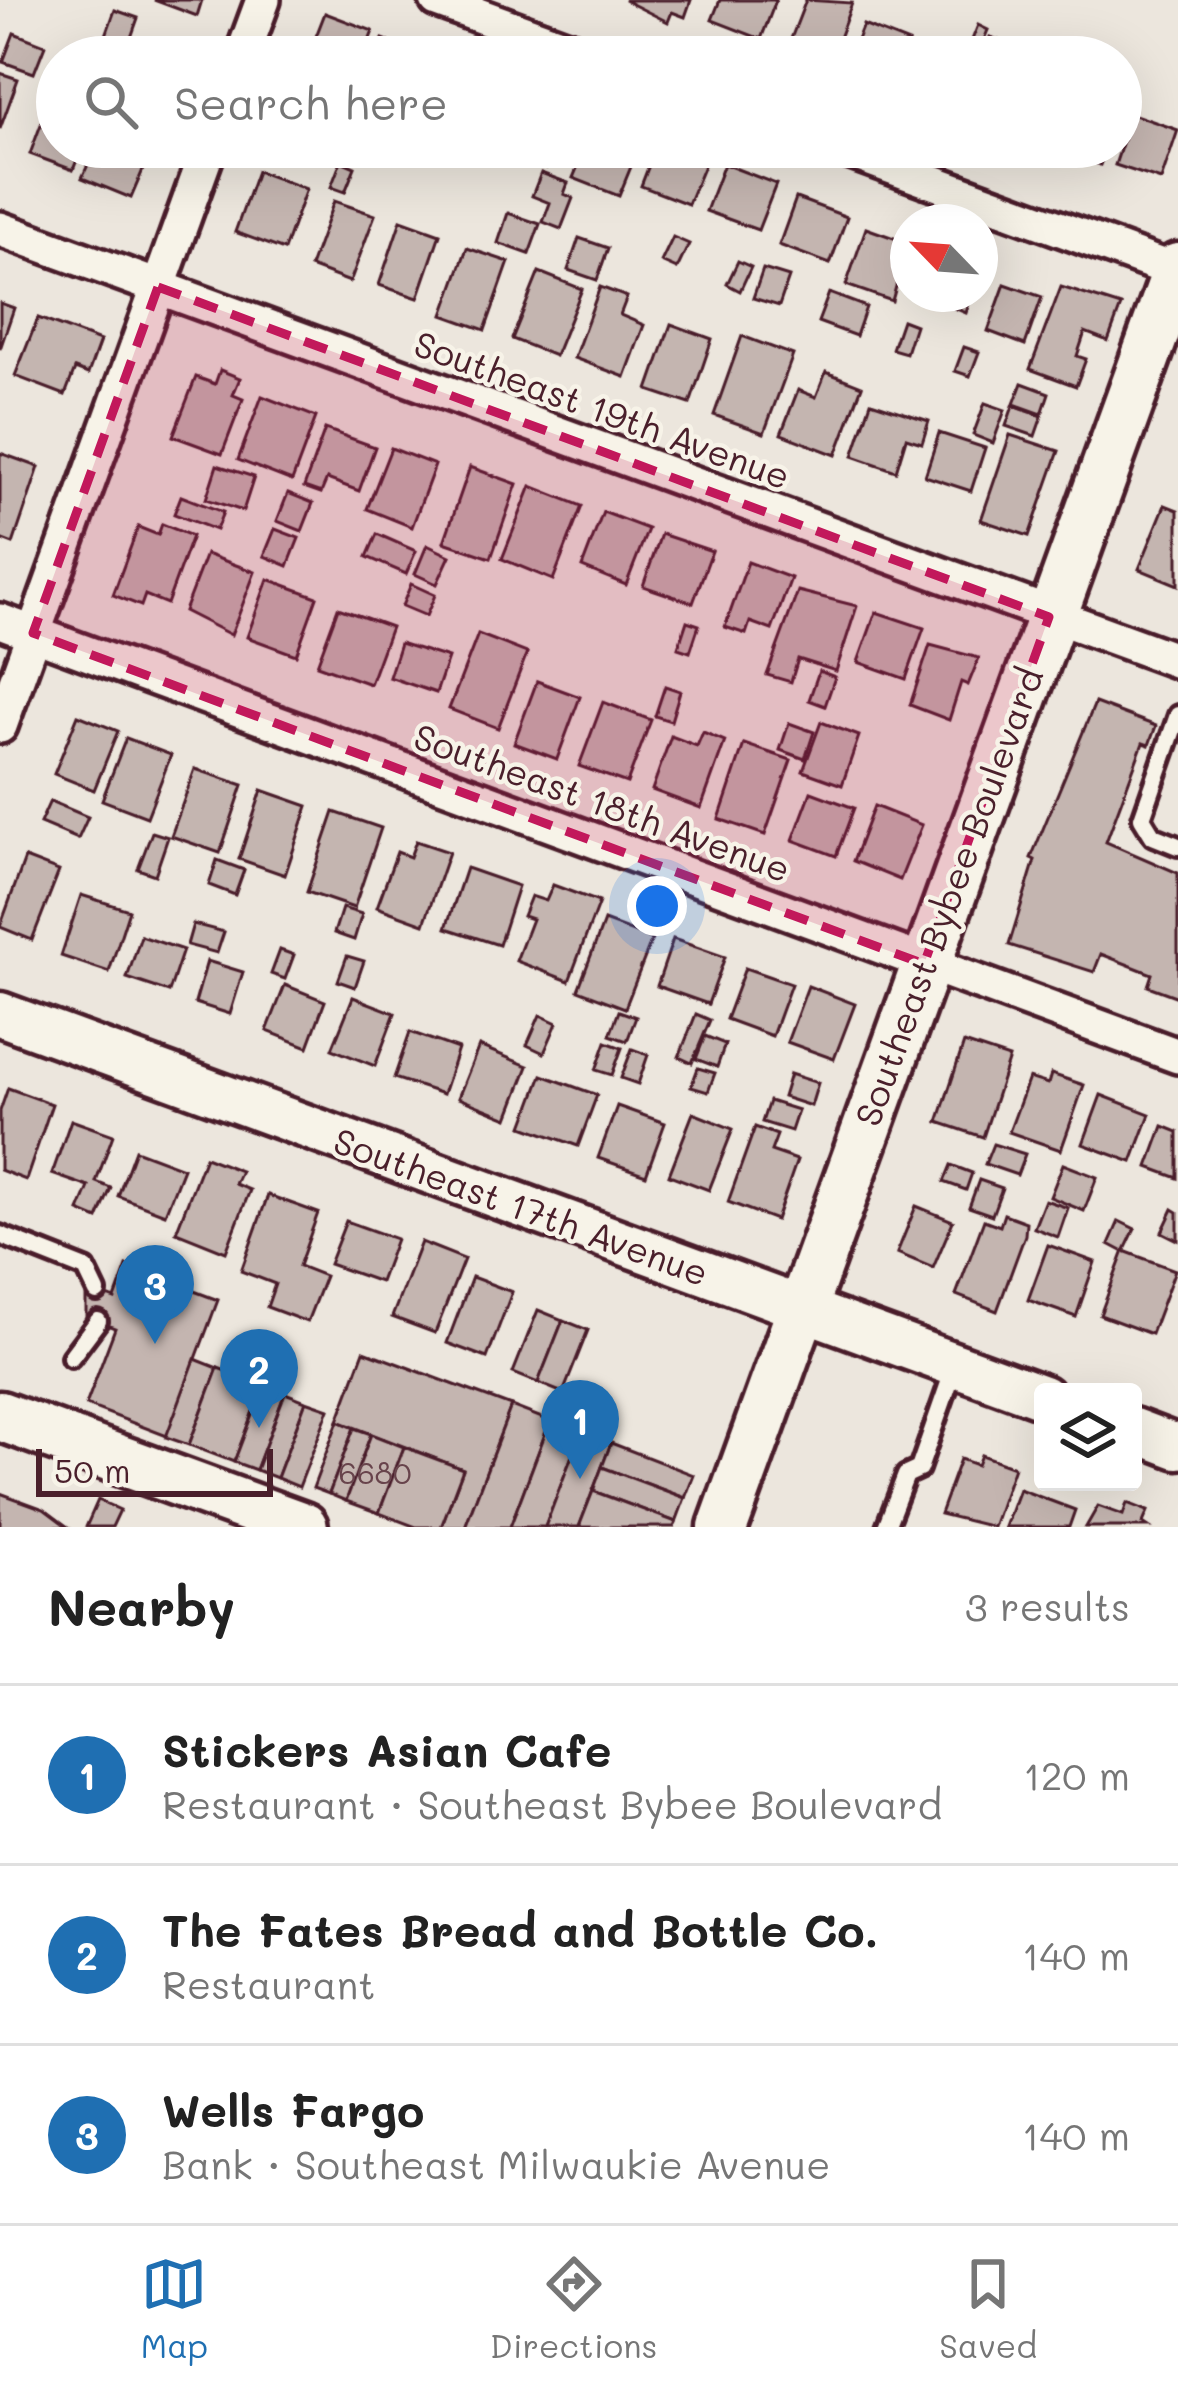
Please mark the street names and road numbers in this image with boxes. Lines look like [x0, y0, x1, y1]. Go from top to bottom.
street label: Southeast 19th Avenue [408, 319, 797, 499]
street label: Southeast Bybee Boulevard [843, 661, 1053, 1132]
street label: Southeast 18th Avenue [408, 712, 797, 892]
street label: Southeast 17th Avenue [328, 1116, 715, 1295]

